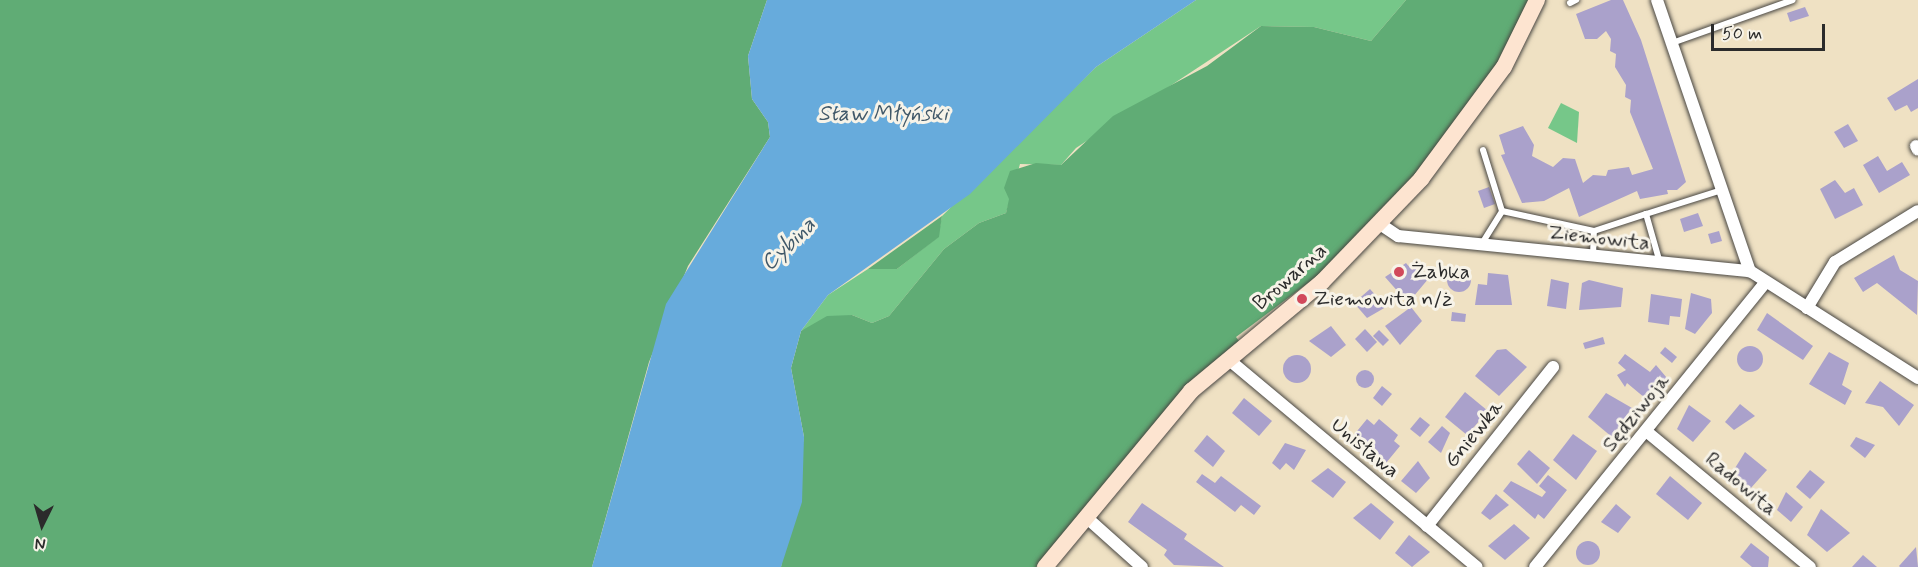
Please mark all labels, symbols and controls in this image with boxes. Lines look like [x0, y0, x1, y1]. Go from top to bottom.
scale bar [1714, 12, 1828, 50]
text: 50 m [1722, 22, 1762, 46]
water label: Staw Młyński [818, 102, 948, 128]
water label: Cybina [756, 213, 822, 277]
street label: Ziemowita [1547, 220, 1651, 256]
street label: Browarna [1248, 238, 1332, 316]
place label: Żabka [1411, 259, 1470, 285]
marker: Żabka [1392, 265, 1406, 279]
place label: Ziemowita n/ż [1314, 286, 1452, 312]
marker: Ziemowita n/ż [1295, 292, 1309, 306]
street label: Sędziwoja [1597, 369, 1675, 457]
street label: Gniewka [1439, 395, 1509, 473]
street label: Unisława [1326, 412, 1404, 484]
street label: Radowita [1700, 447, 1782, 521]
north arrow [12, 495, 72, 555]
text: N [34, 533, 47, 554]

